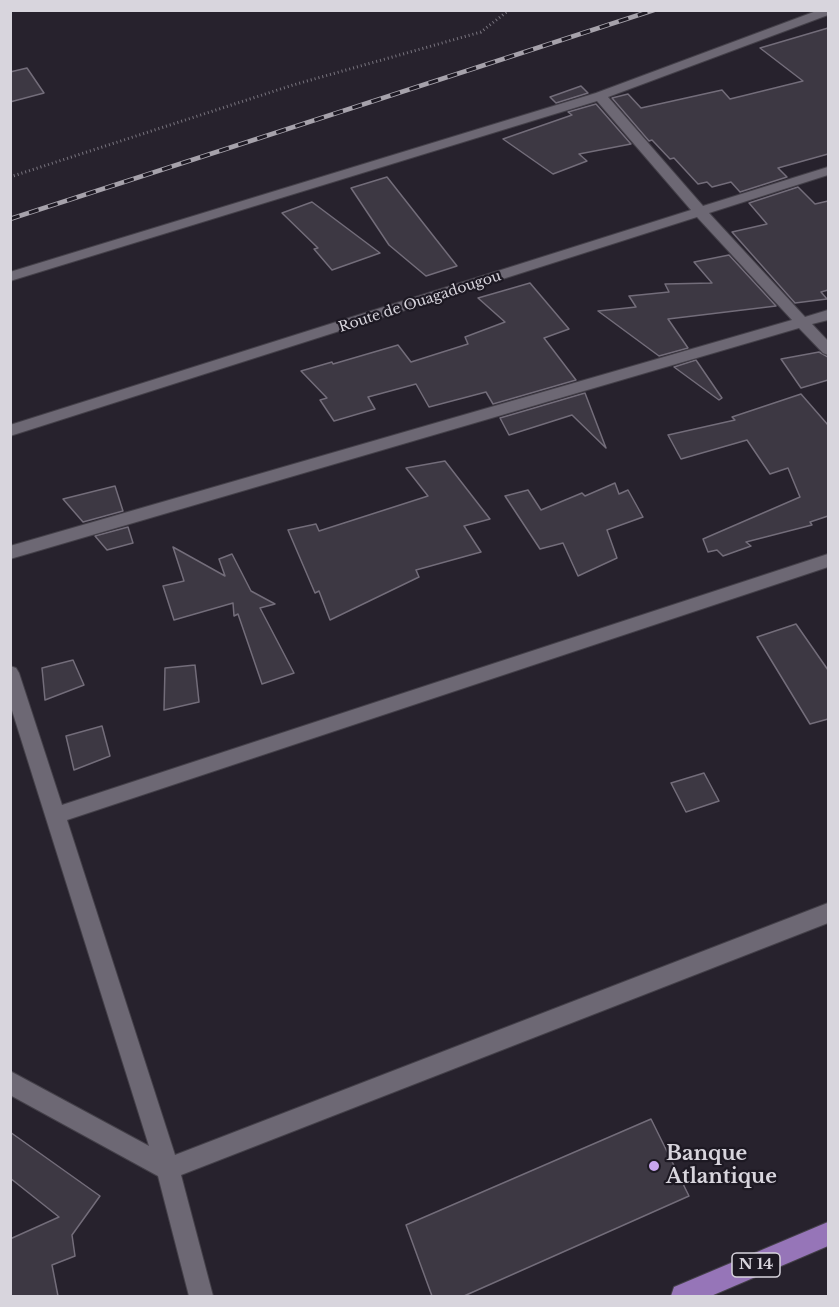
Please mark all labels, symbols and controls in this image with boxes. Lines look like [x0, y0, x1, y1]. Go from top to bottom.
street label: Route de Ouagadougou [337, 268, 503, 336]
place label: Banque Atlantique [666, 1142, 777, 1189]
marker: Banque Atlantique [647, 1159, 661, 1173]
road number: N 14 [732, 1253, 780, 1277]

